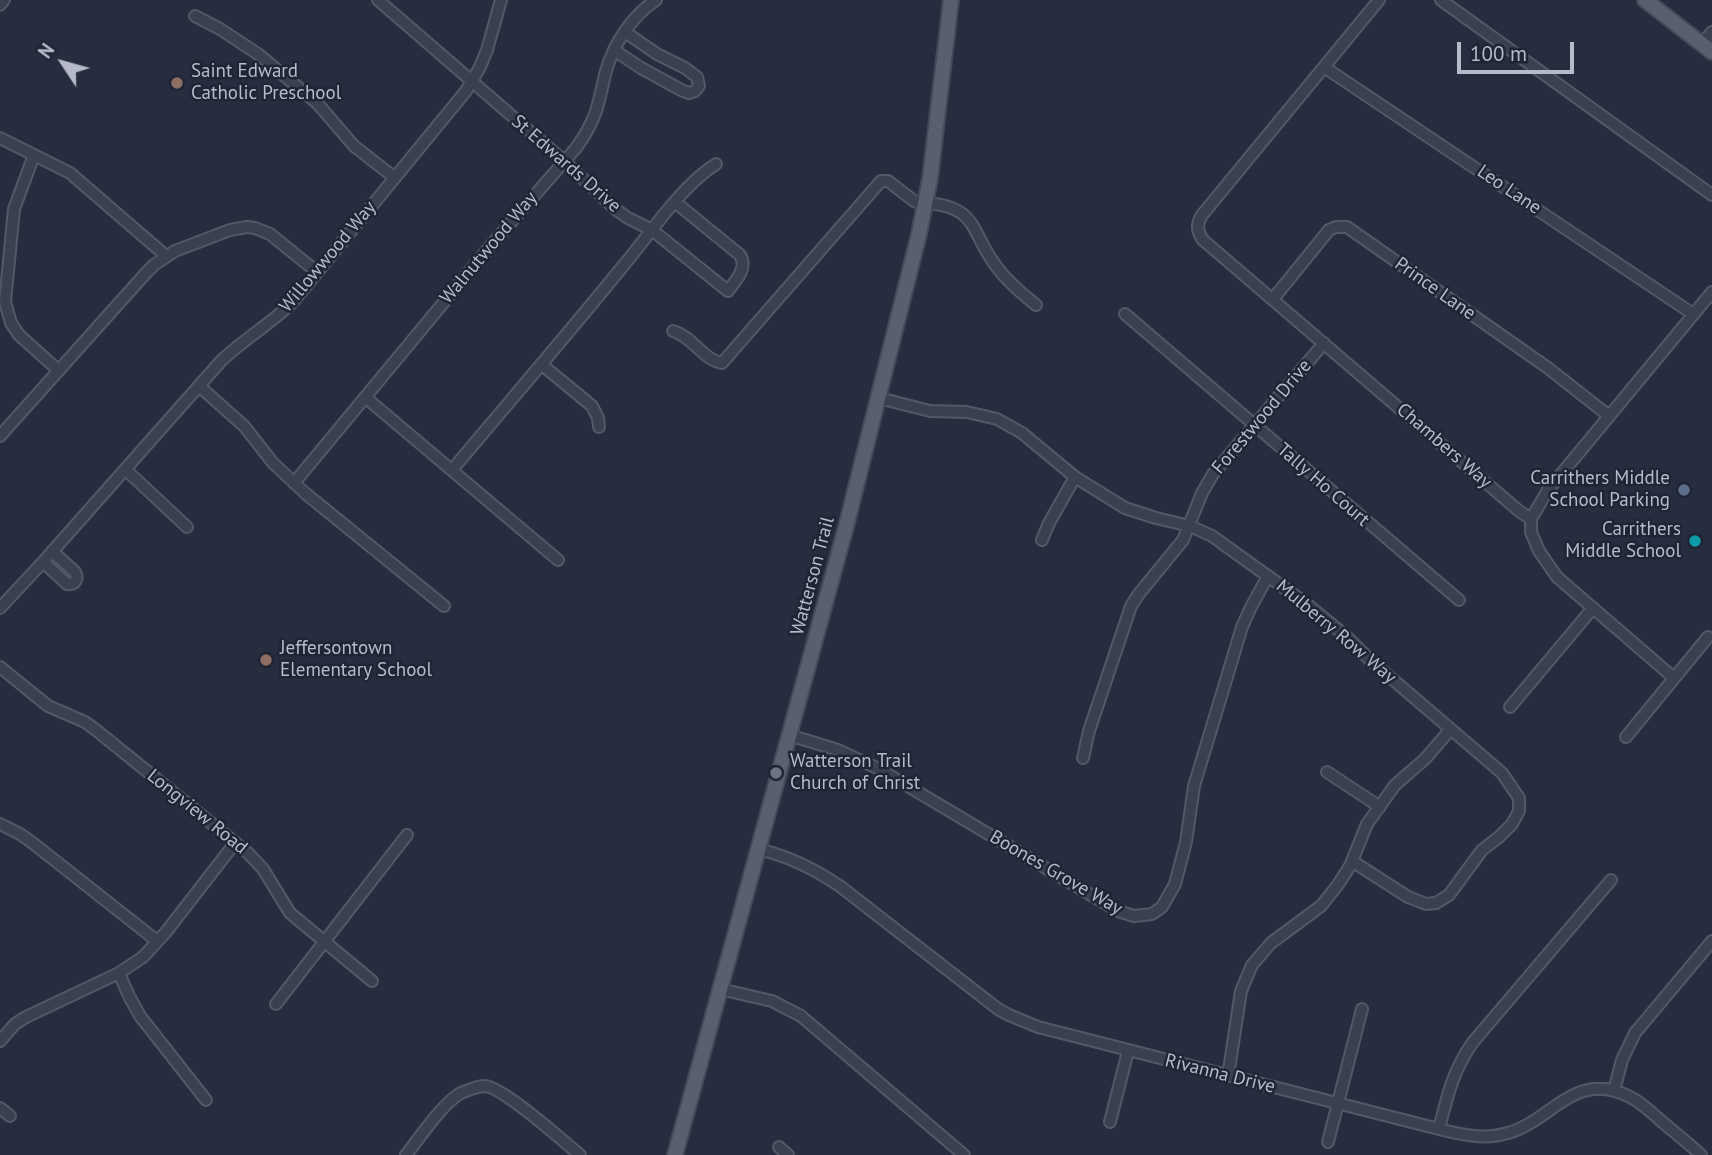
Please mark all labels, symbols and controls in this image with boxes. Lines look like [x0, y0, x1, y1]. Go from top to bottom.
north arrow [28, 28, 98, 98]
scale bar [1460, 28, 1577, 72]
text: N [33, 39, 59, 63]
text: 100 m [1470, 40, 1527, 67]
place label: Saint Edward Catholic Preschool [191, 61, 341, 105]
marker: Saint Edward Catholic Preschool [169, 75, 185, 91]
street label: St Edwards Drive [507, 110, 625, 218]
street label: Leo Lane [1473, 160, 1545, 220]
street label: Walnutwood Way [435, 187, 543, 309]
street label: Willowwood Way [275, 197, 381, 317]
street label: Prince Lane [1390, 253, 1480, 325]
street label: Forestwood Drive [1207, 355, 1317, 479]
street label: Chambers Way [1392, 398, 1496, 494]
street label: Tally Ho Court [1272, 439, 1374, 531]
place label: Carrithers Middle School Parking [1530, 468, 1670, 512]
marker: Carrithers Middle School Parking [1676, 482, 1692, 498]
street label: Watterson Trail [786, 514, 840, 638]
place label: Carrithers Middle School [1565, 519, 1681, 563]
marker: Carrithers Middle School [1687, 533, 1703, 549]
street label: Mulberry Row Way [1271, 575, 1401, 689]
place label: Jeffersontown Elementary School [280, 638, 432, 682]
marker: Jeffersontown Elementary School [258, 652, 274, 668]
place label: Watterson Trail Church of Christ [790, 751, 920, 795]
street label: Longview Road [142, 765, 252, 859]
marker: Watterson Trail Church of Christ [768, 765, 784, 781]
street label: Boones Grove Way [986, 826, 1126, 920]
street label: Rivanna Drive [1162, 1049, 1278, 1099]

